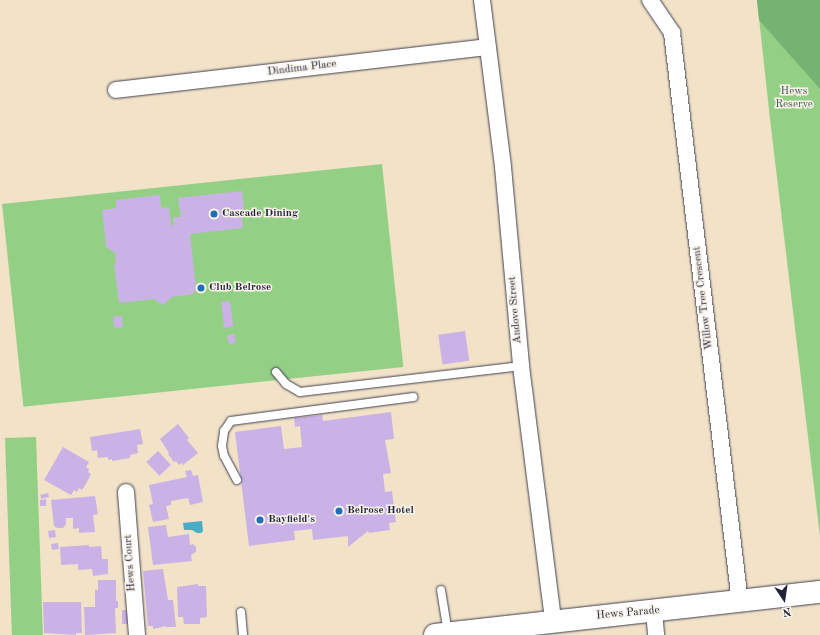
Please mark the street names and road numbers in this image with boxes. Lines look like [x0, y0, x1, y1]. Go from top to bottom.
street label: Dindima Place [267, 58, 337, 80]
street label: Willow Tree Crescent [691, 246, 717, 350]
street label: Andove Street [506, 276, 526, 344]
street label: Hews Court [122, 534, 140, 592]
street label: Hews Parade [596, 605, 660, 623]

